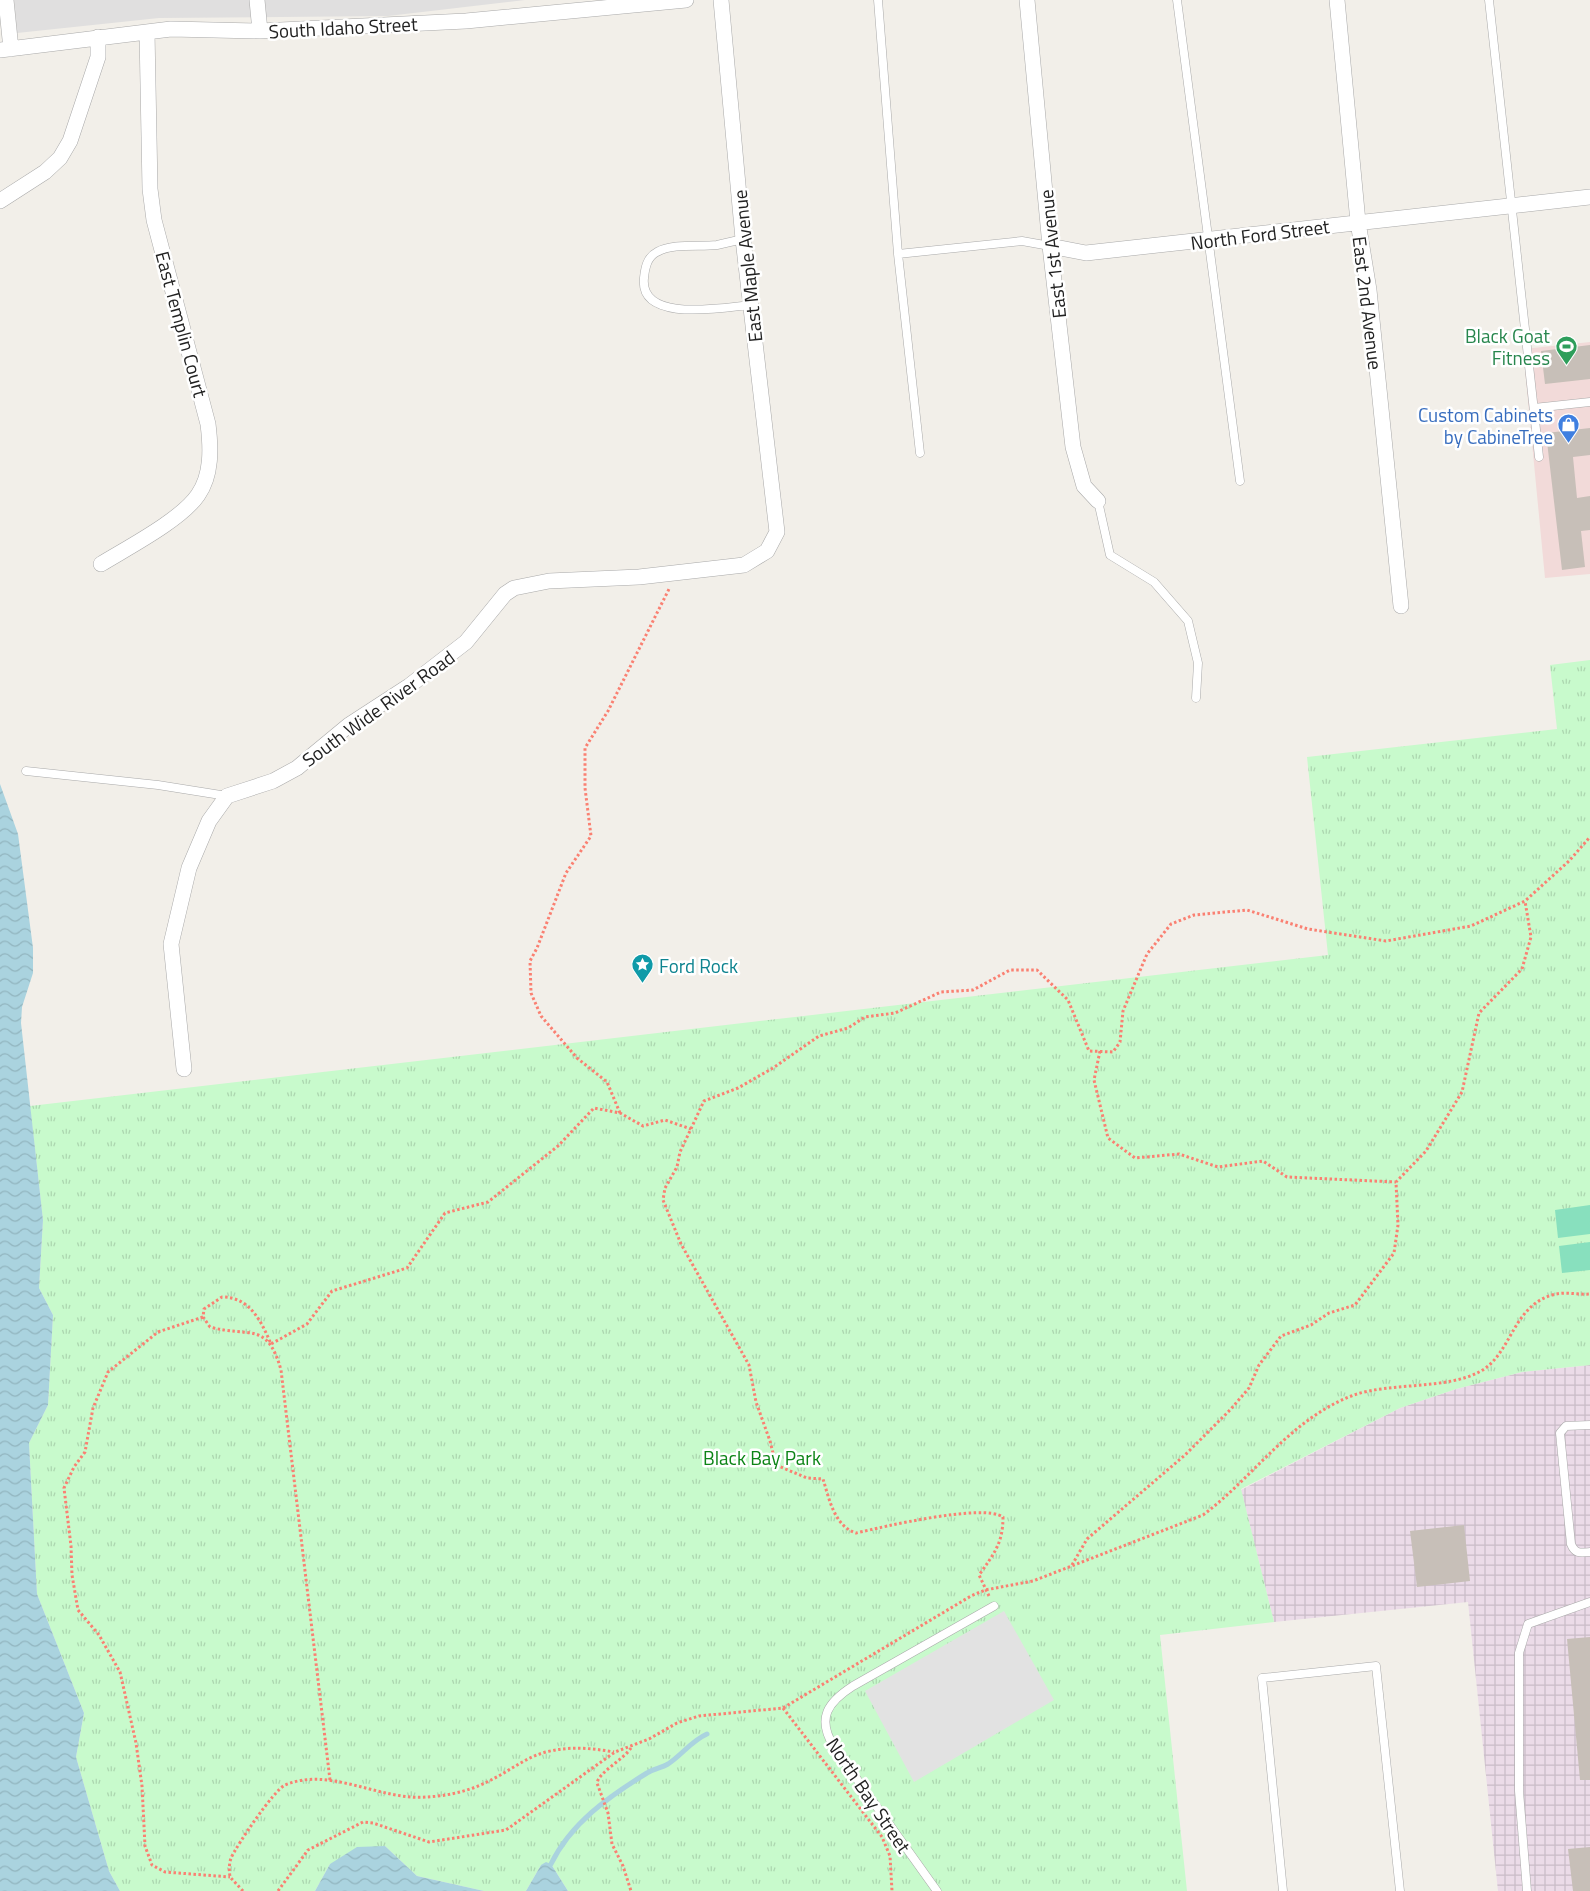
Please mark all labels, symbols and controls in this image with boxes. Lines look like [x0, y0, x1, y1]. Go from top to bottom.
street label: South Idaho Street [268, 9, 418, 45]
street label: East Maple Avenue [725, 188, 769, 344]
street label: East 1st Avenue [1031, 188, 1073, 320]
street label: North Ford Street [1189, 211, 1331, 257]
street label: East 2nd Avenue [1345, 235, 1391, 371]
street label: East Templin Court [149, 248, 215, 400]
place label: Black Goat Fitness [1465, 321, 1550, 372]
sports icon: Black Goat Fitness [1554, 334, 1578, 365]
place label: Custom Cabinets by CabineTree [1418, 400, 1553, 451]
shop icon: Custom Cabinets by CabineTree [1557, 413, 1581, 444]
street label: South Wide River Road [296, 643, 460, 773]
place label: Ford Rock [659, 951, 738, 980]
place icon: Ford Rock [631, 953, 655, 984]
park label: Black Bay Park [703, 1443, 821, 1472]
street label: North Bay Street [820, 1731, 919, 1859]

